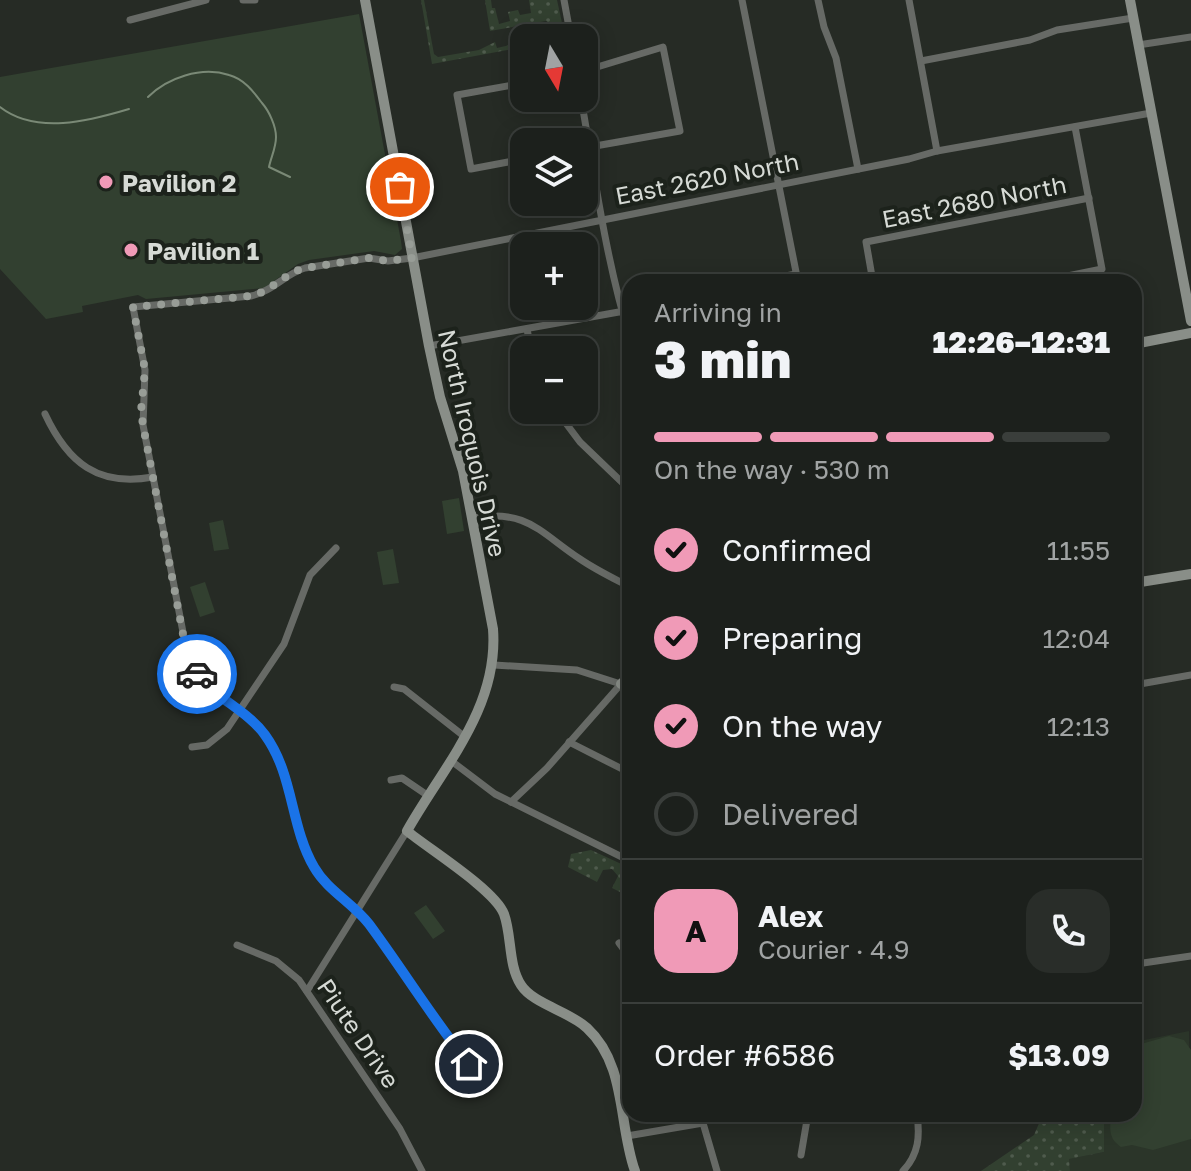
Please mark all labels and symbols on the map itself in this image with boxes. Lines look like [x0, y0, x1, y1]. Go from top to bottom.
north arrow [510, 24, 598, 112]
street label: East 2620 North [613, 146, 801, 210]
pin [366, 153, 434, 221]
place label: Pavilion 2 [122, 168, 236, 197]
street label: East 2680 North [879, 169, 1069, 233]
marker: Pavilion 2 [97, 173, 115, 191]
place label: Pavilion 1 [147, 236, 259, 265]
marker: Pavilion 1 [122, 241, 140, 259]
street label: North Iroquois Drive [433, 327, 513, 559]
courier [157, 634, 237, 714]
street label: Piute Drive [312, 973, 406, 1093]
pin [435, 1030, 503, 1098]

